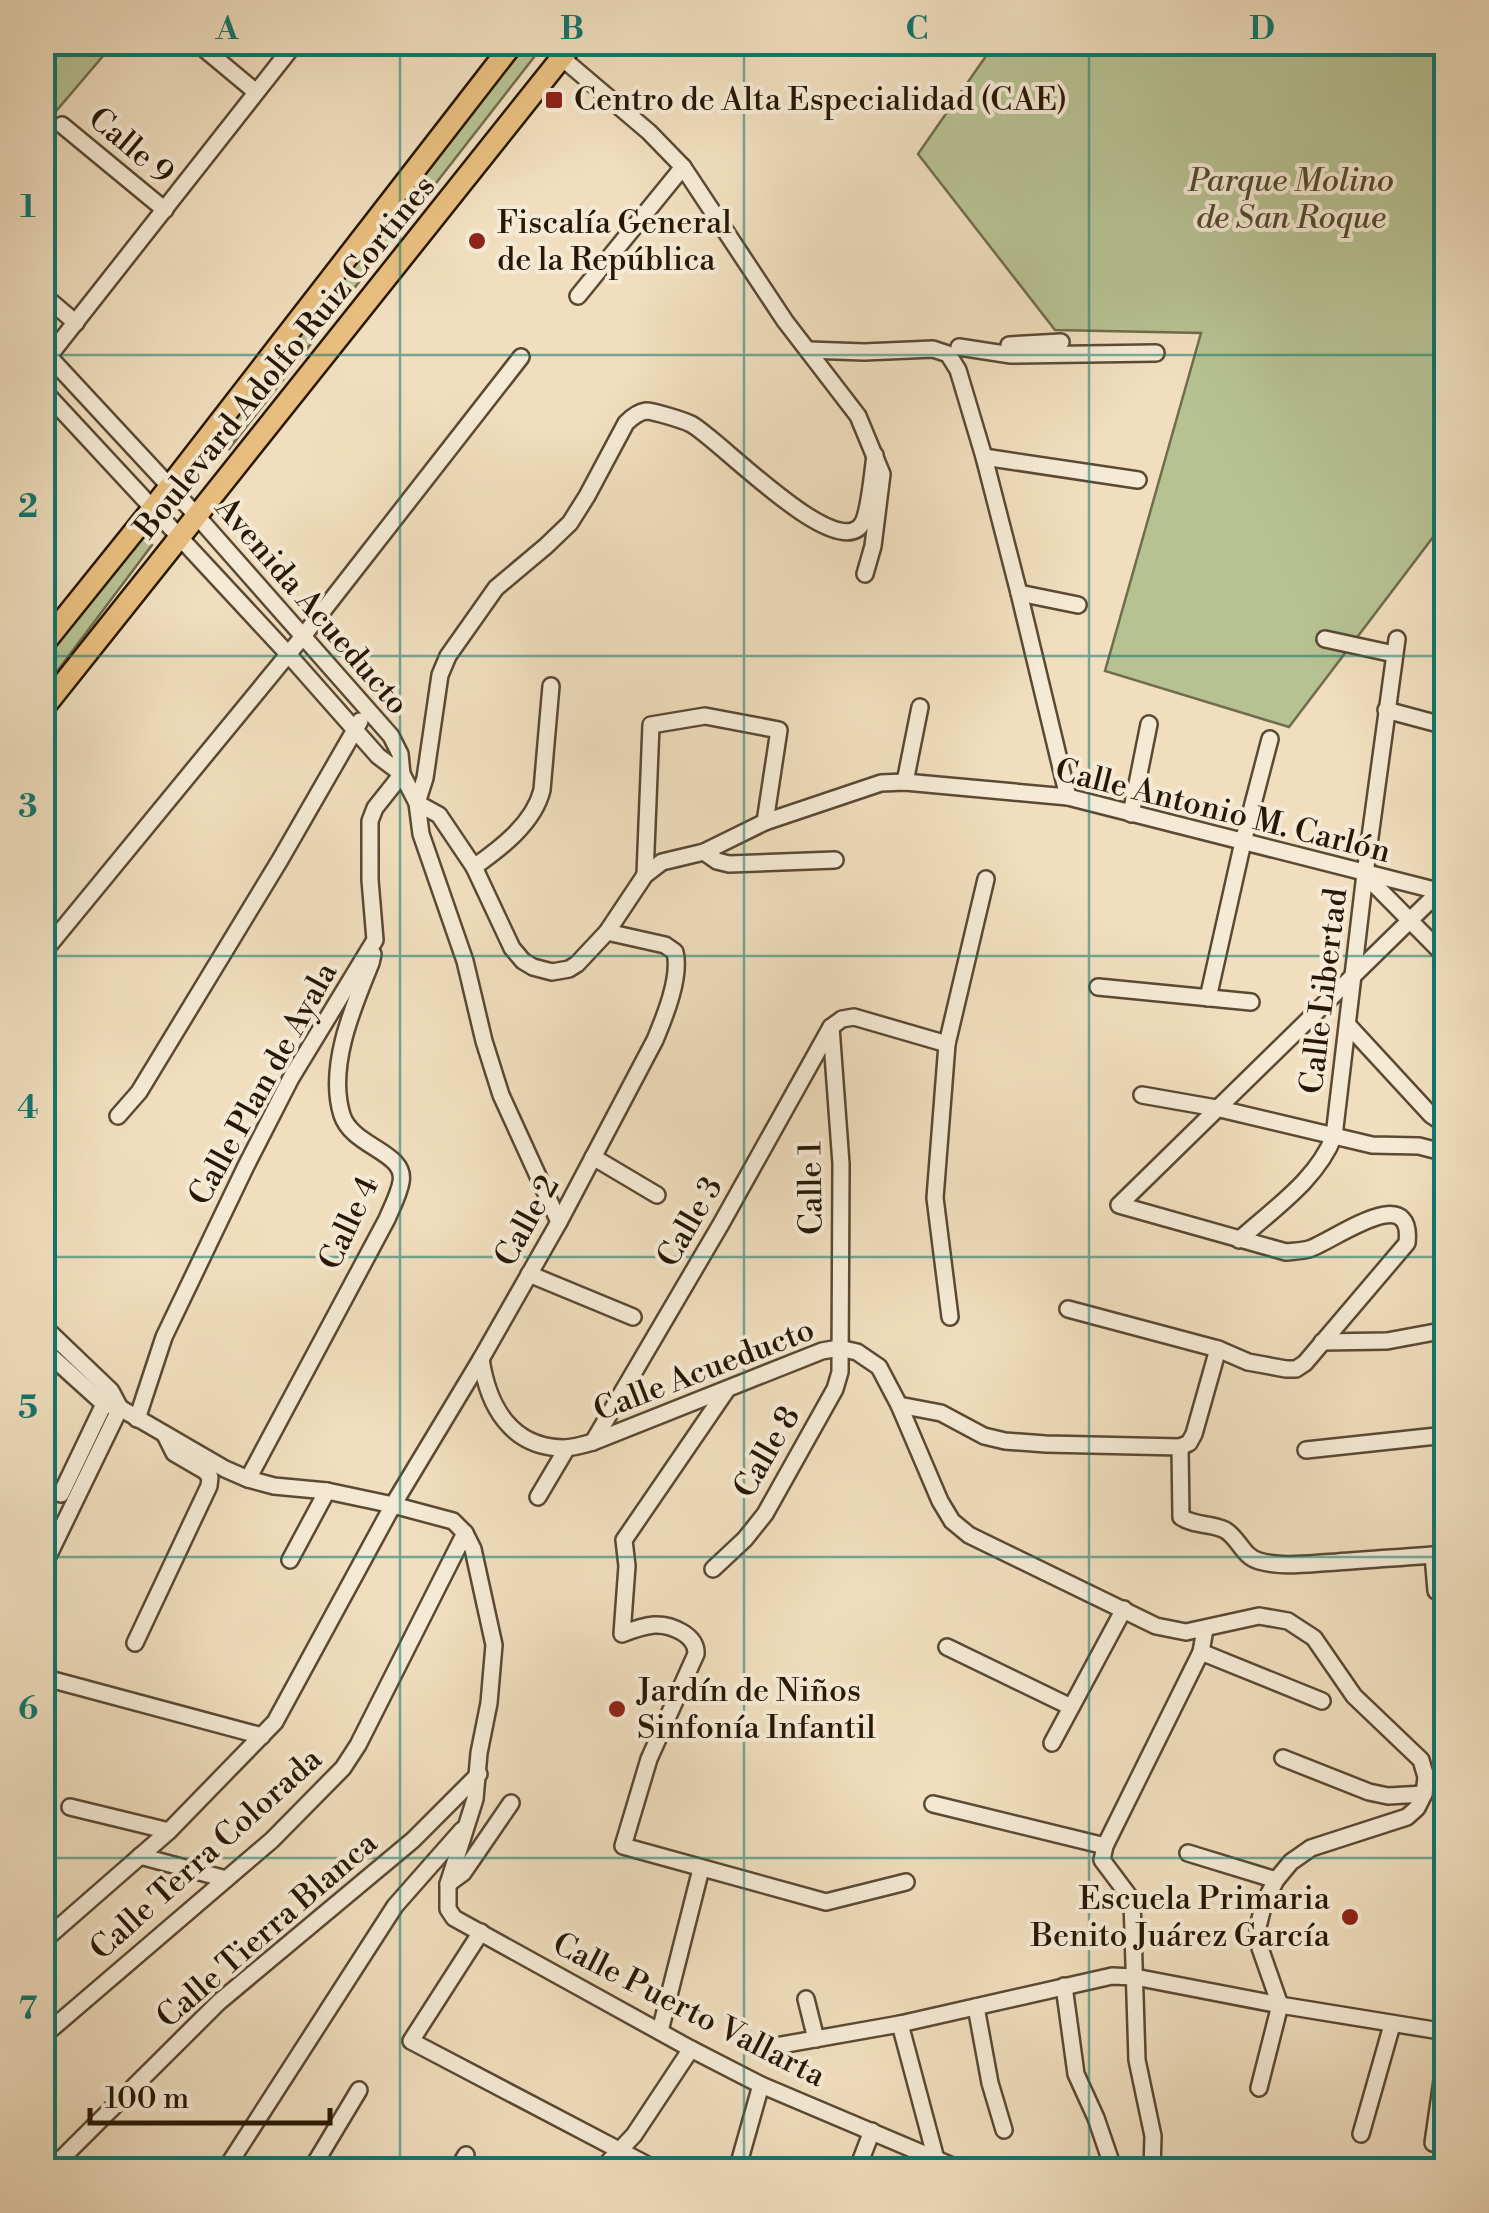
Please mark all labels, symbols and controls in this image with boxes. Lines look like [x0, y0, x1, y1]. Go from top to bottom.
text: A [215, 9, 240, 49]
text: B [560, 9, 584, 49]
text: C [906, 9, 928, 49]
text: D [1249, 9, 1275, 49]
place label: Centro de Alta Especialidad (CAE) [574, 80, 1067, 120]
marker: Centro de Alta Especialidad (CAE) [543, 89, 565, 111]
street label: Calle 9 [80, 99, 182, 193]
park label: Parque Molino de San Roque [1187, 161, 1394, 238]
street label: Boulevard Adolfo Ruiz Cortines [125, 167, 444, 547]
text: 1 [20, 187, 36, 227]
place label: Fiscalía General de la República [497, 203, 732, 280]
marker: Fiscalía General de la República [466, 230, 488, 252]
text: 2 [18, 487, 38, 527]
street label: Avenida Acueducto [206, 488, 418, 723]
street label: Calle Antonio M. Carlón [1051, 750, 1395, 872]
text: 3 [18, 787, 38, 827]
street label: Calle Libertad [1292, 886, 1356, 1096]
street label: Calle Plan de Ayala [180, 955, 347, 1212]
text: 4 [17, 1088, 39, 1128]
street label: Calle 1 [790, 1141, 832, 1235]
street label: Calle 2 [486, 1168, 568, 1274]
street label: Calle 4 [310, 1170, 388, 1276]
street label: Calle 3 [648, 1170, 732, 1274]
street label: Calle Acueducto [588, 1310, 820, 1430]
text: 5 [18, 1388, 38, 1428]
street label: Calle 8 [725, 1399, 809, 1505]
place label: Jardín de Niños Sinfonía Infantil [636, 1671, 876, 1748]
text: 6 [18, 1689, 38, 1729]
marker: Jardín de Niños Sinfonía Infantil [606, 1698, 628, 1720]
street label: Calle Terra Colorada [82, 1739, 331, 1969]
street label: Calle Tierra Blanca [148, 1823, 386, 2037]
place label: Escuela Primaria Benito Juárez García [1030, 1879, 1331, 1956]
marker: Escuela Primaria Benito Juárez García [1339, 1906, 1361, 1928]
street label: Calle Puerto Vallarta [546, 1924, 833, 2096]
text: 7 [19, 1989, 38, 2029]
scale bar [90, 2063, 330, 2125]
text: 100 m [105, 2080, 189, 2118]

